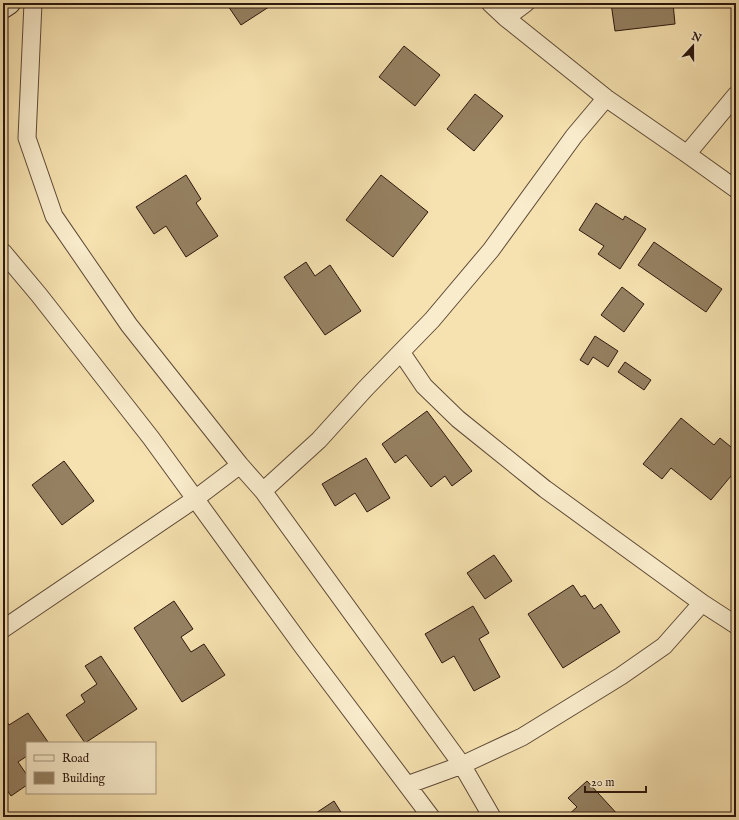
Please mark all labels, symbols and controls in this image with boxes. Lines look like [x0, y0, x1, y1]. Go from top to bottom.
north arrow [673, 26, 713, 66]
text: N [688, 29, 704, 46]
legend [26, 742, 156, 794]
text: Road [62, 751, 90, 766]
scale bar [585, 768, 646, 794]
text: Building [62, 771, 106, 786]
text: 20 m [591, 775, 614, 790]

